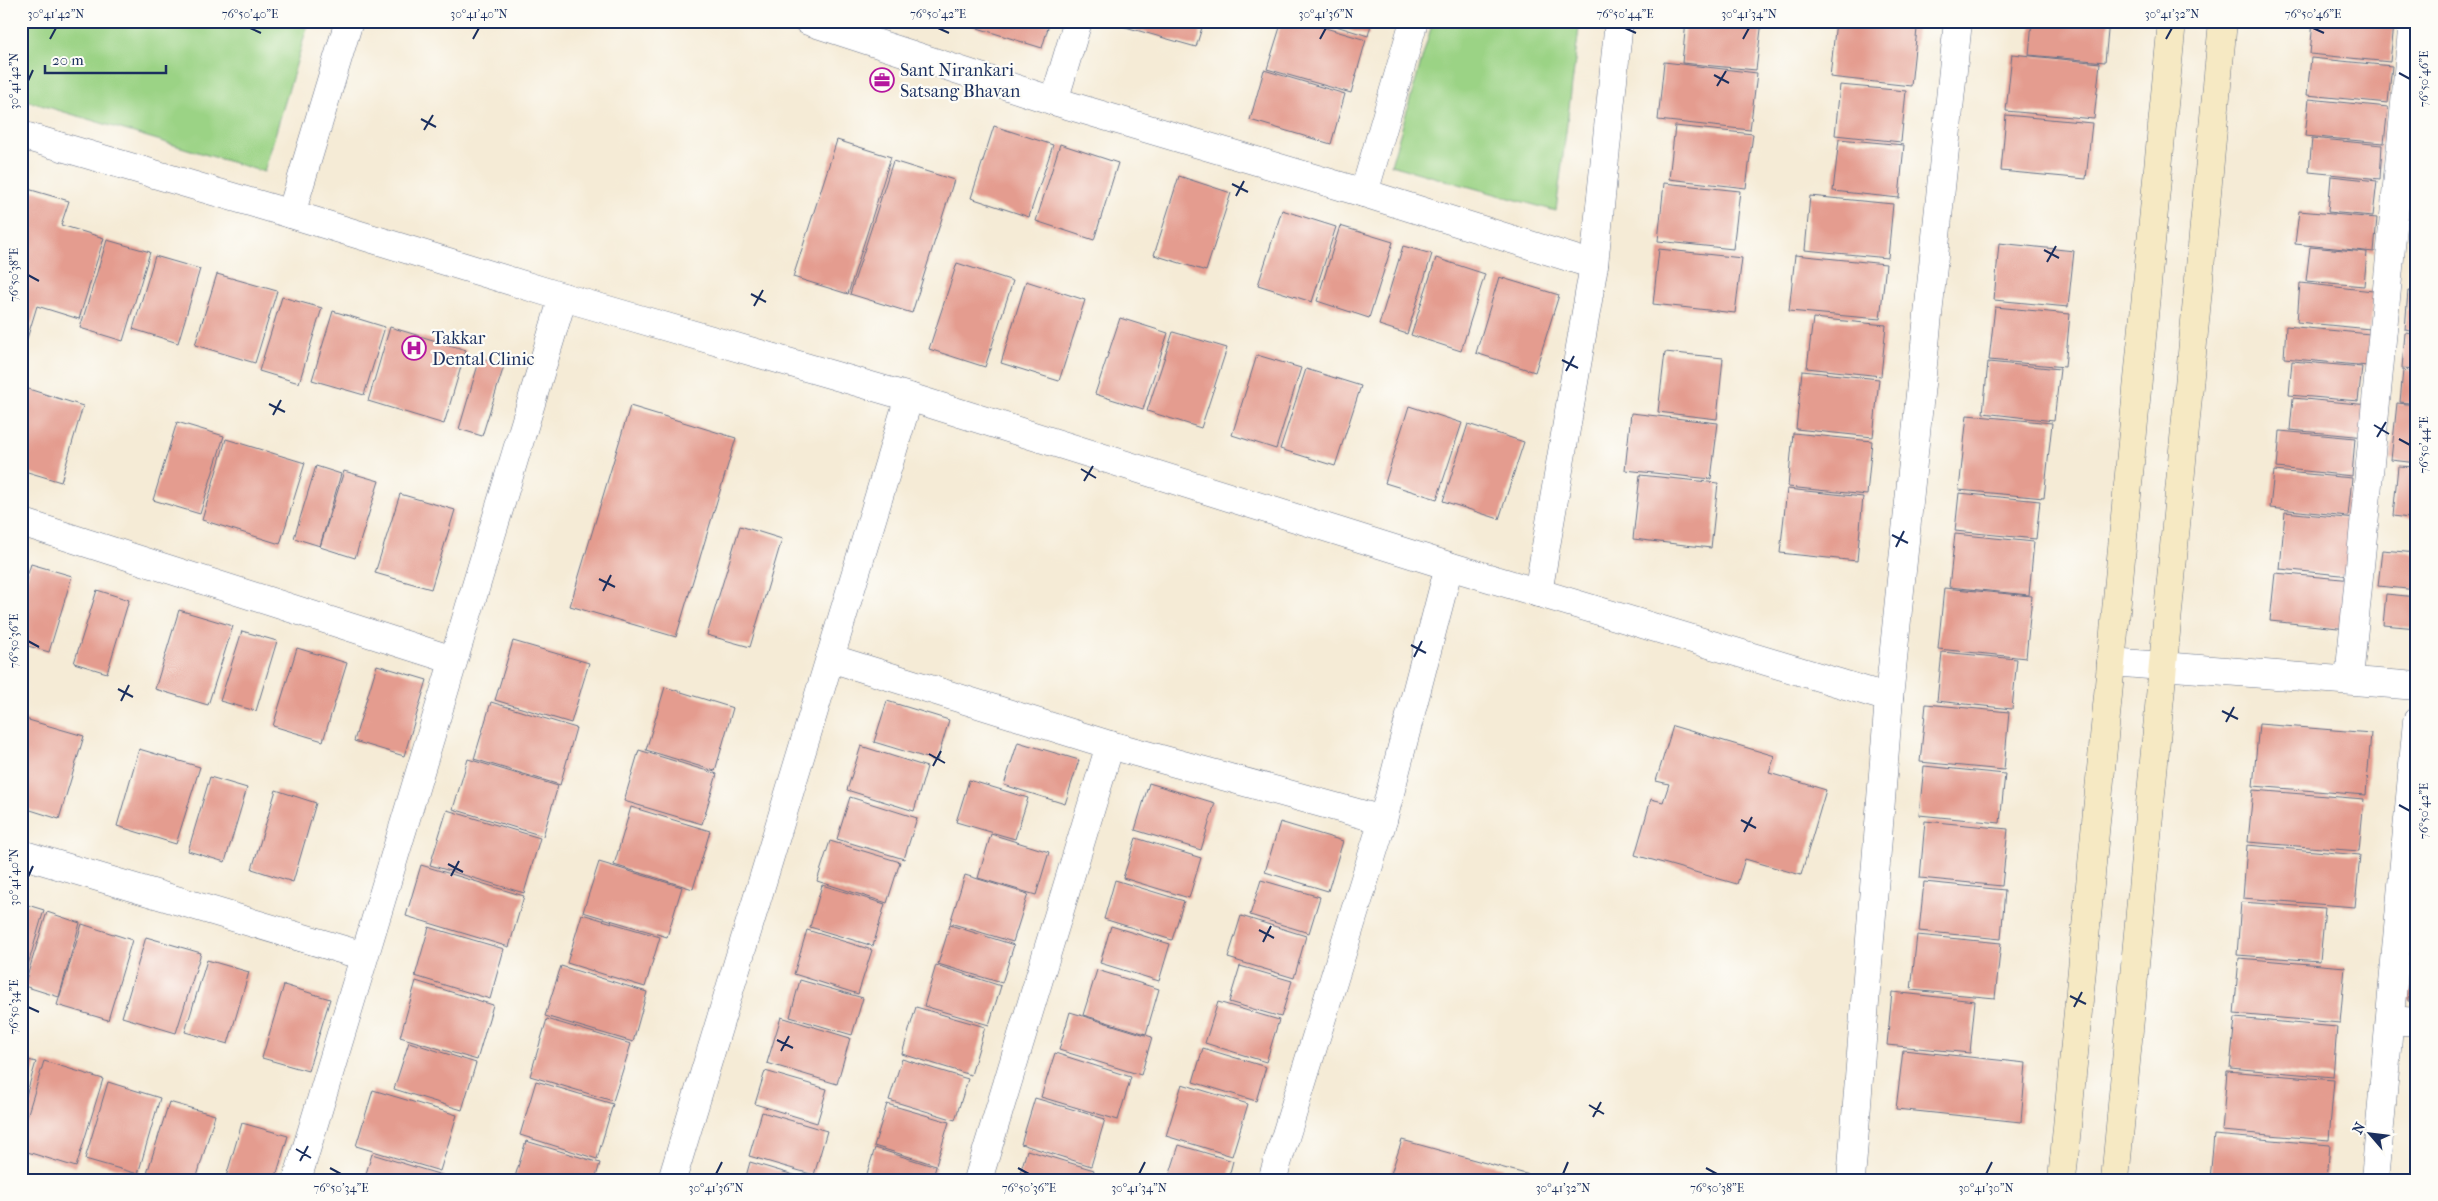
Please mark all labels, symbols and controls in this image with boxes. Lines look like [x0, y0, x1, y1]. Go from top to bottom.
text: 30°41'42"N [28, 7, 84, 21]
text: 76°50'40"E [222, 7, 278, 21]
text: 30°41'40"N [450, 7, 508, 21]
text: 76°50'42"E [910, 7, 966, 21]
text: 30°41'36"N [1298, 7, 1354, 21]
text: 76°50'44"E [1596, 7, 1654, 21]
text: 30°41'34"N [1721, 7, 1777, 21]
text: 30°41'32"N [2145, 7, 2199, 21]
text: 76°50'46"E [2285, 7, 2341, 21]
scale bar [45, 42, 166, 74]
text: 20 m [52, 51, 84, 69]
text: 76°50'46"E [2417, 51, 2431, 107]
text: 30°41'42"N [7, 53, 21, 109]
place label: Sant Nirankari Satsang Bhavan [900, 60, 1021, 102]
office icon: Sant Nirankari Satsang Bhavan [869, 67, 895, 93]
text: 76°50'38"E [7, 248, 21, 302]
place label: Takkar Dental Clinic [432, 328, 535, 370]
hospital icon: Takkar Dental Clinic [401, 335, 427, 361]
text: 76°50'44"E [2417, 416, 2431, 474]
text: 76°50'36"E [7, 614, 21, 668]
text: 76°50'42"E [2417, 783, 2431, 839]
text: 30°41'40"N [7, 848, 21, 906]
text: 76°50'34"E [7, 980, 21, 1035]
north arrow [2346, 1108, 2396, 1158]
text: N [2349, 1119, 2369, 1137]
text: 76°50'34"E [314, 1181, 369, 1195]
text: 30°41'36"N [688, 1181, 744, 1195]
text: 76°50'36"E [1002, 1181, 1056, 1195]
text: 30°41'34"N [1111, 1181, 1167, 1195]
text: 30°41'32"N [1536, 1181, 1590, 1195]
text: 76°50'38"E [1690, 1181, 1744, 1195]
text: 30°41'30"N [1958, 1181, 2014, 1195]

